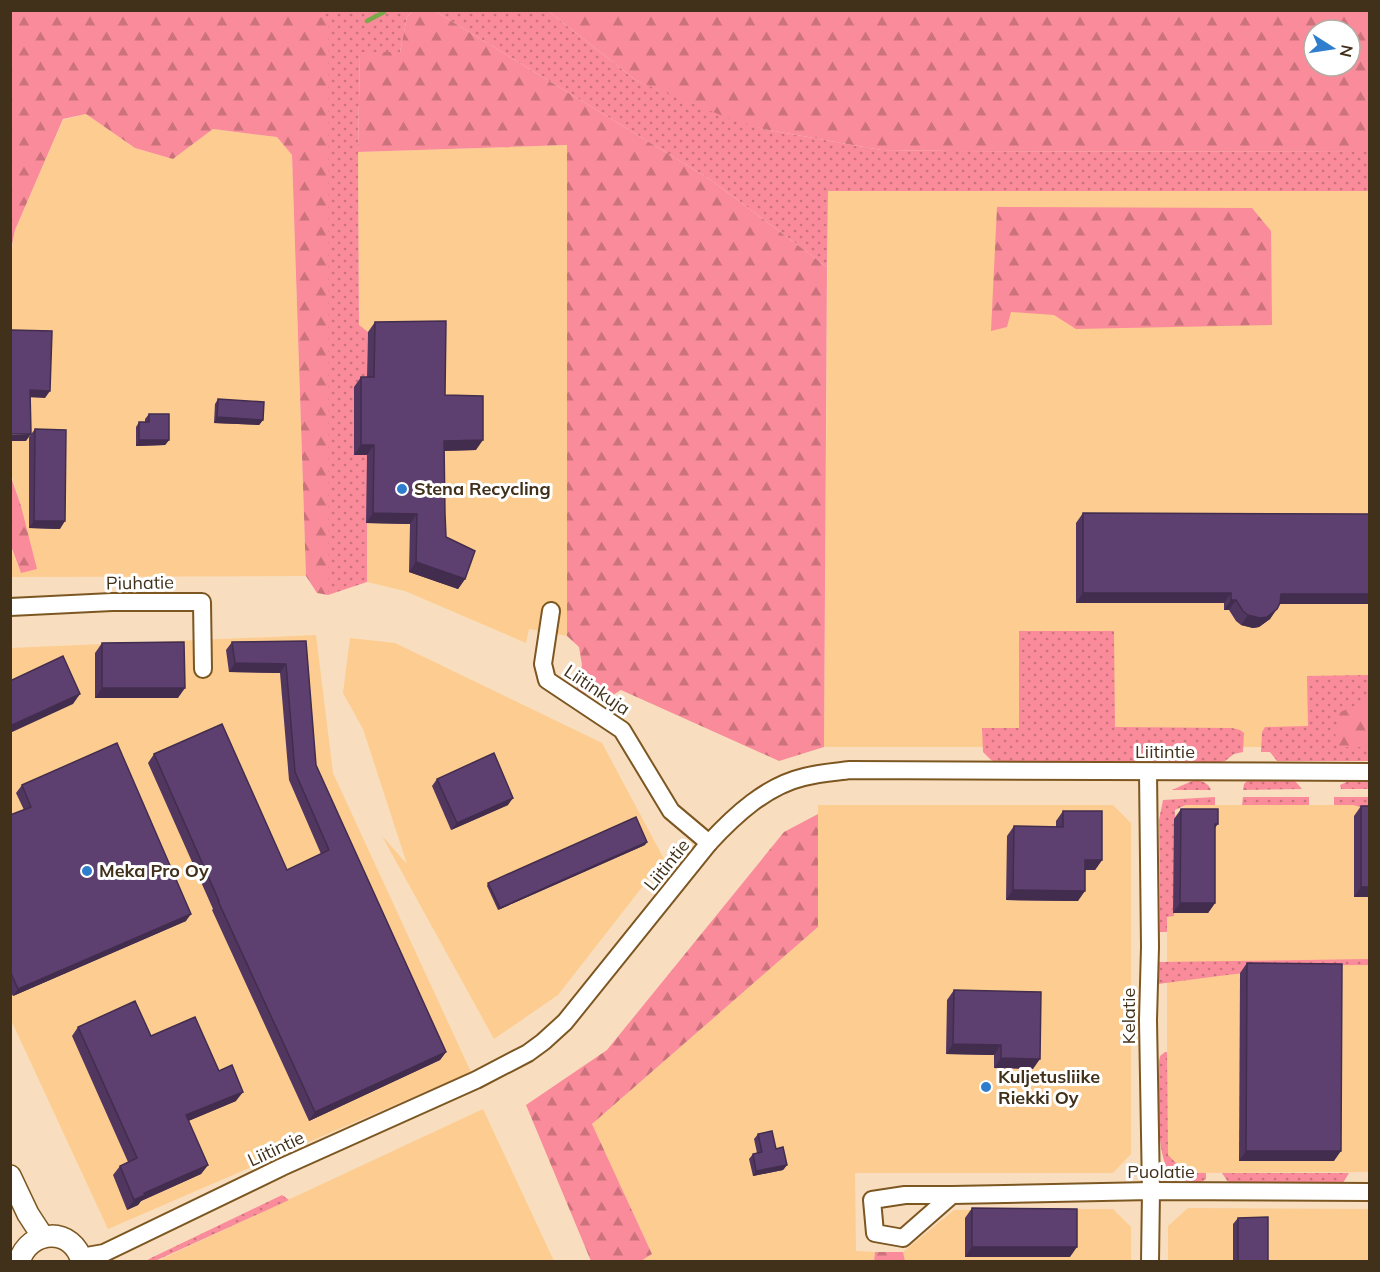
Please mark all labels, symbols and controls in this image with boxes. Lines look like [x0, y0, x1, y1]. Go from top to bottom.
north arrow [1302, 18, 1362, 78]
text: N [1336, 43, 1358, 59]
place label: Stena Recycling [414, 477, 551, 500]
marker: Stena Recycling [395, 482, 409, 496]
street label: Piuhatie [106, 570, 174, 595]
street label: Liitinkuja [560, 659, 634, 720]
street label: Liitintie [1135, 740, 1195, 763]
street label: Liitintie [639, 834, 694, 895]
place label: Meka Pro Oy [99, 859, 209, 882]
marker: Meka Pro Oy [80, 864, 94, 878]
street label: Kelatie [1117, 988, 1140, 1044]
place label: Kuljetusliike Riekki Oy [998, 1065, 1100, 1109]
marker: Kuljetusliike Riekki Oy [979, 1080, 993, 1094]
street label: Liitintie [244, 1125, 308, 1172]
street label: Puolatie [1127, 1160, 1195, 1183]

